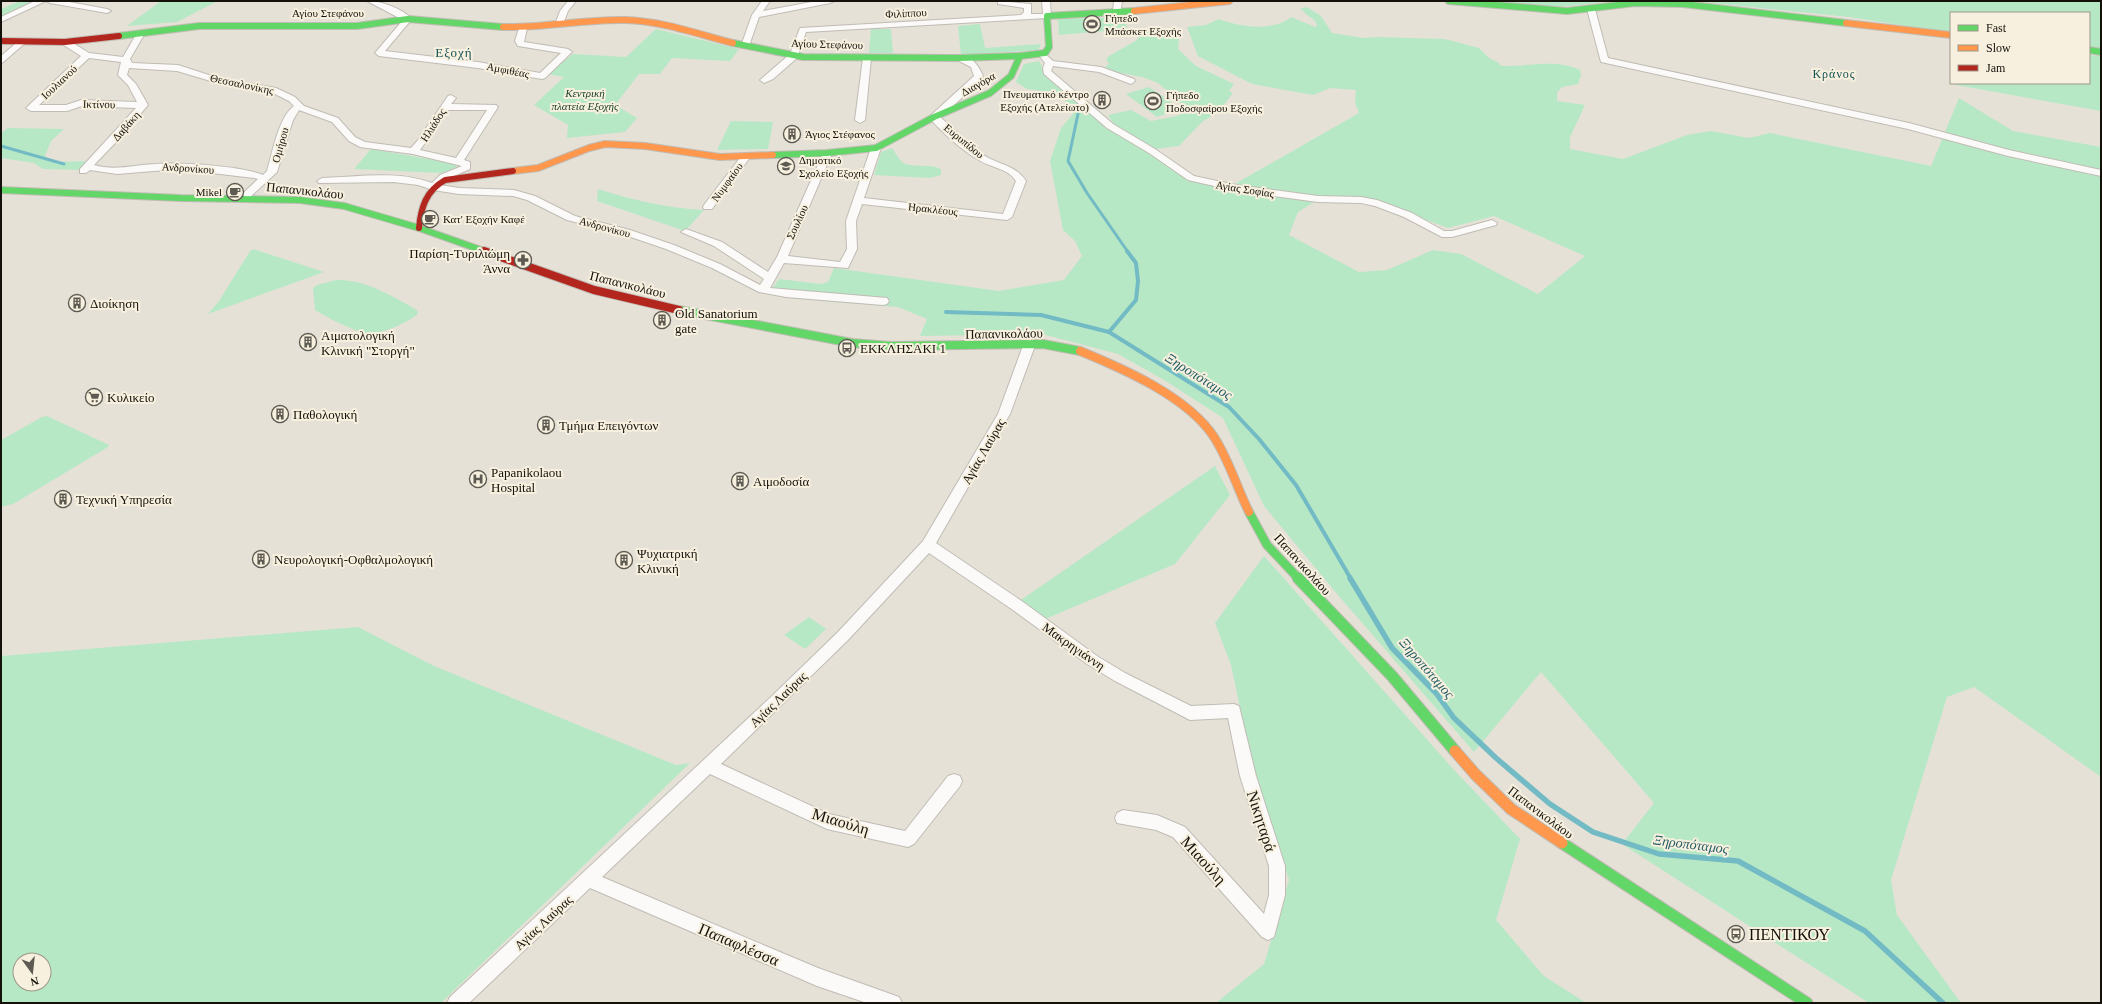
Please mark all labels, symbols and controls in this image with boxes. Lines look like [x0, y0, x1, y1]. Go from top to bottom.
street label: Φιλίππου [885, 6, 928, 20]
street label: Αγίου Στεφάνου [292, 7, 365, 19]
place label: Γήπεδο Μπάσκετ Εξοχής [1105, 12, 1182, 38]
legend [1950, 12, 2090, 84]
sports icon: Γήπεδο Μπάσκετ Εξοχής [1082, 14, 1102, 34]
text: Fast [1986, 21, 2007, 35]
street label: Αγίου Στεφάνου [791, 37, 864, 51]
text: Slow [1986, 41, 2011, 55]
district label: Εξοχή [435, 45, 473, 60]
street label: Αμφιθέας [486, 60, 531, 80]
text: Jam [1986, 61, 2006, 75]
street label: Ιουλιανού [39, 62, 80, 102]
district label: Κράνος [1812, 67, 1856, 81]
street label: Διαγόρα [959, 69, 997, 99]
street label: Θεσσαλονίκης [209, 71, 275, 97]
park label: Κεντρική πλατεία Εξοχής [552, 87, 619, 113]
place label: Πνευματικό κέντρο Εξοχής (Ατελείωτο) [1000, 88, 1089, 114]
place label: Γήπεδο Ποδοσφαίρου Εξοχής [1166, 89, 1263, 115]
building icon: Πνευματικό κέντρο Εξοχής (Ατελείωτο) [1092, 90, 1112, 110]
sports icon: Γήπεδο Ποδοσφαίρου Εξοχής [1143, 91, 1163, 111]
street label: Ικτίνου [83, 98, 116, 110]
street label: Ηλιάδος [418, 106, 448, 144]
street label: Δαβάκη [110, 108, 142, 143]
street label: Ευρυπίδου [942, 121, 987, 161]
building icon: Άγιος Στέφανος [782, 124, 802, 144]
street label: Ομήρου [269, 125, 291, 164]
place label: Άγιος Στέφανος [805, 128, 875, 140]
place label: Δημοτικό Σχολείο Εξοχής [799, 154, 869, 180]
school or university icon: Δημοτικό Σχολείο Εξοχής [776, 156, 796, 176]
street label: Ανδρονίκου [161, 160, 215, 176]
street label: Νυμφαίου [709, 160, 745, 204]
street label: Αγίας Σοφίας [1215, 178, 1276, 200]
street label: Παπανικολάου [265, 179, 344, 202]
cafe icon: Mikel [225, 182, 245, 202]
place label: Mikel [196, 186, 222, 198]
street label: Ηρακλέους [908, 200, 959, 218]
street label: Σουλίου [784, 202, 810, 241]
cafe icon: Κατ' Εξοχήν Καφέ [420, 209, 440, 229]
place label: Κατ' Εξοχήν Καφέ [443, 213, 525, 226]
street label: Ανδρονίκου [578, 214, 632, 240]
place label: Παρίση-Τυριλιώμη Άννα [409, 246, 510, 276]
pharmacy icon: Παρίση-Τυριλιώμη Άννα [513, 250, 533, 270]
street label: Παπανικολάου [588, 268, 667, 301]
building icon: Διοίκηση [67, 293, 87, 313]
place label: Διοίκηση [90, 296, 139, 311]
place label: Old Sanatorium gate [675, 306, 758, 336]
building icon: Old Sanatorium gate [652, 310, 672, 330]
street label: Παπανικολάου [965, 325, 1043, 342]
place label: Αιματολογική Κλινική "Στοργή" [321, 328, 415, 358]
building icon: Αιματολογική Κλινική "Στοργή" [298, 332, 318, 352]
bus stop icon: ΕΚΚΛΗΣΑΚΙ 1 [837, 338, 857, 358]
place label: ΕΚΚΛΗΣΑΚΙ 1 [860, 341, 946, 356]
water label: Ξηροπόταμος [1163, 350, 1235, 403]
supermarket icon: Κυλικείο [84, 387, 104, 407]
place label: Κυλικείο [107, 390, 154, 405]
building icon: Παθολογική [270, 404, 290, 424]
place label: Παθολογική [293, 407, 358, 422]
building icon: Τμήμα Επειγόντων [536, 415, 556, 435]
street label: Αγίας Λαύρας [959, 415, 1009, 487]
place label: Τμήμα Επειγόντων [559, 418, 659, 433]
place label: Papanikolaou Hospital [491, 465, 562, 495]
hospital icon: Papanikolaou Hospital [468, 469, 488, 489]
building icon: Αιμοδοσία [730, 471, 750, 491]
place label: Αιμοδοσία [753, 474, 809, 489]
building icon: Τεχνική Υπηρεσία [53, 489, 73, 509]
place label: Τεχνική Υπηρεσία [76, 492, 172, 507]
street label: Παπανικολάου [1271, 530, 1334, 598]
place label: Ψυχιατρική Κλινική [637, 546, 698, 576]
building icon: Νευρολογική-Οφθαλμολογική [251, 549, 271, 569]
building icon: Ψυχιατρική Κλινική [614, 550, 634, 570]
place label: Νευρολογική-Οφθαλμολογική [274, 552, 433, 567]
street label: Μακρηγιάννη [1040, 619, 1108, 674]
water label: Ξηροπόταμος [1396, 635, 1457, 702]
street label: Αγίας Λαύρας [747, 668, 811, 730]
street label: Παπανικολάου [1505, 783, 1576, 842]
street label: Νικηταρά [1243, 788, 1280, 855]
street label: Μιαούλη [810, 805, 871, 839]
water label: Ξηροπόταμος [1652, 832, 1730, 857]
street label: Μιαούλη [1177, 833, 1230, 889]
street label: Αγίας Λαύρας [511, 891, 576, 953]
street label: Παπαφλέσσα [696, 920, 782, 970]
bus stop icon: ΠΕΝΤΙΚΟΥ [1726, 924, 1746, 944]
place label: ΠΕΝΤΙΚΟΥ [1749, 926, 1830, 943]
north arrow [12, 952, 52, 992]
text: N [29, 975, 40, 988]

